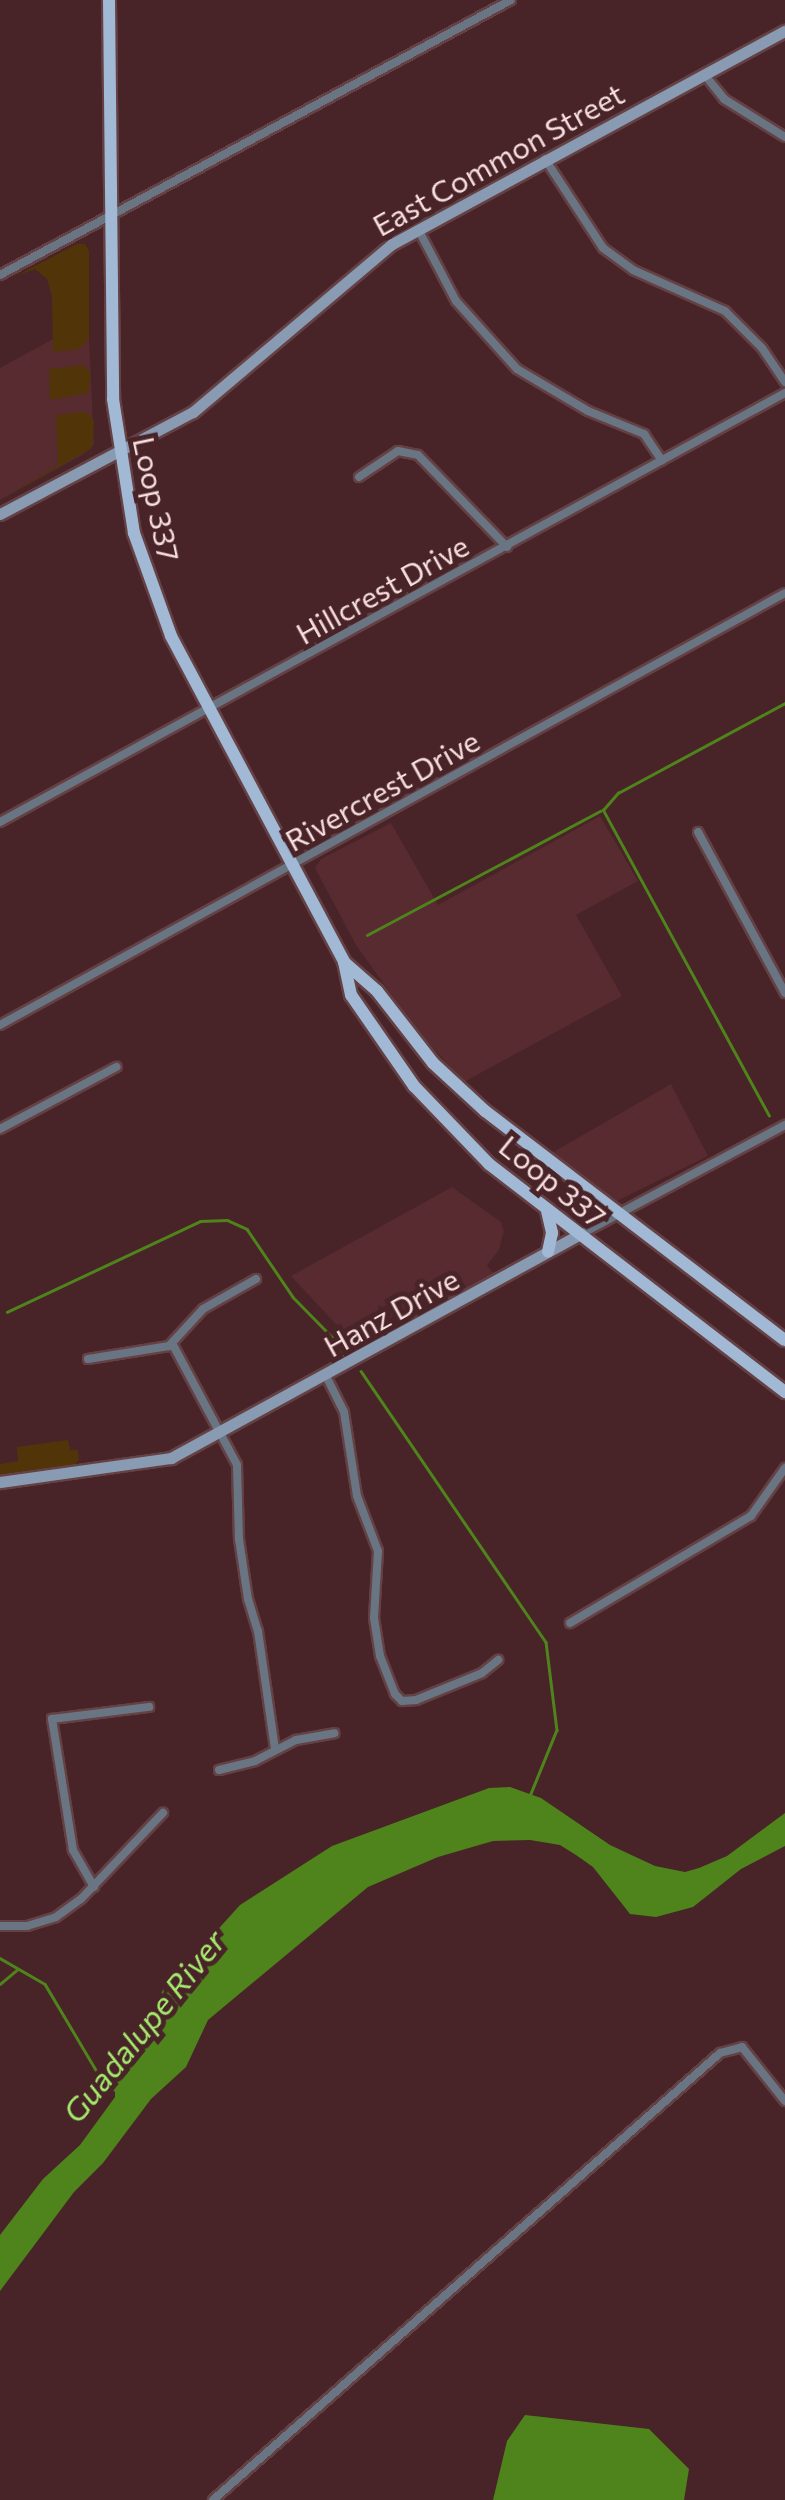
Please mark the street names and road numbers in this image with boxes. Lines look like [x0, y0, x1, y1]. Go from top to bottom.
street label: East Common Street [366, 75, 630, 243]
street label: Loop 337 [126, 433, 188, 565]
street label: Hillcrest Drive [289, 527, 475, 651]
street label: Rivercrest Drive [279, 722, 485, 858]
street label: Loop 337 [493, 1127, 613, 1235]
street label: Hanz Drive [317, 1260, 465, 1364]

